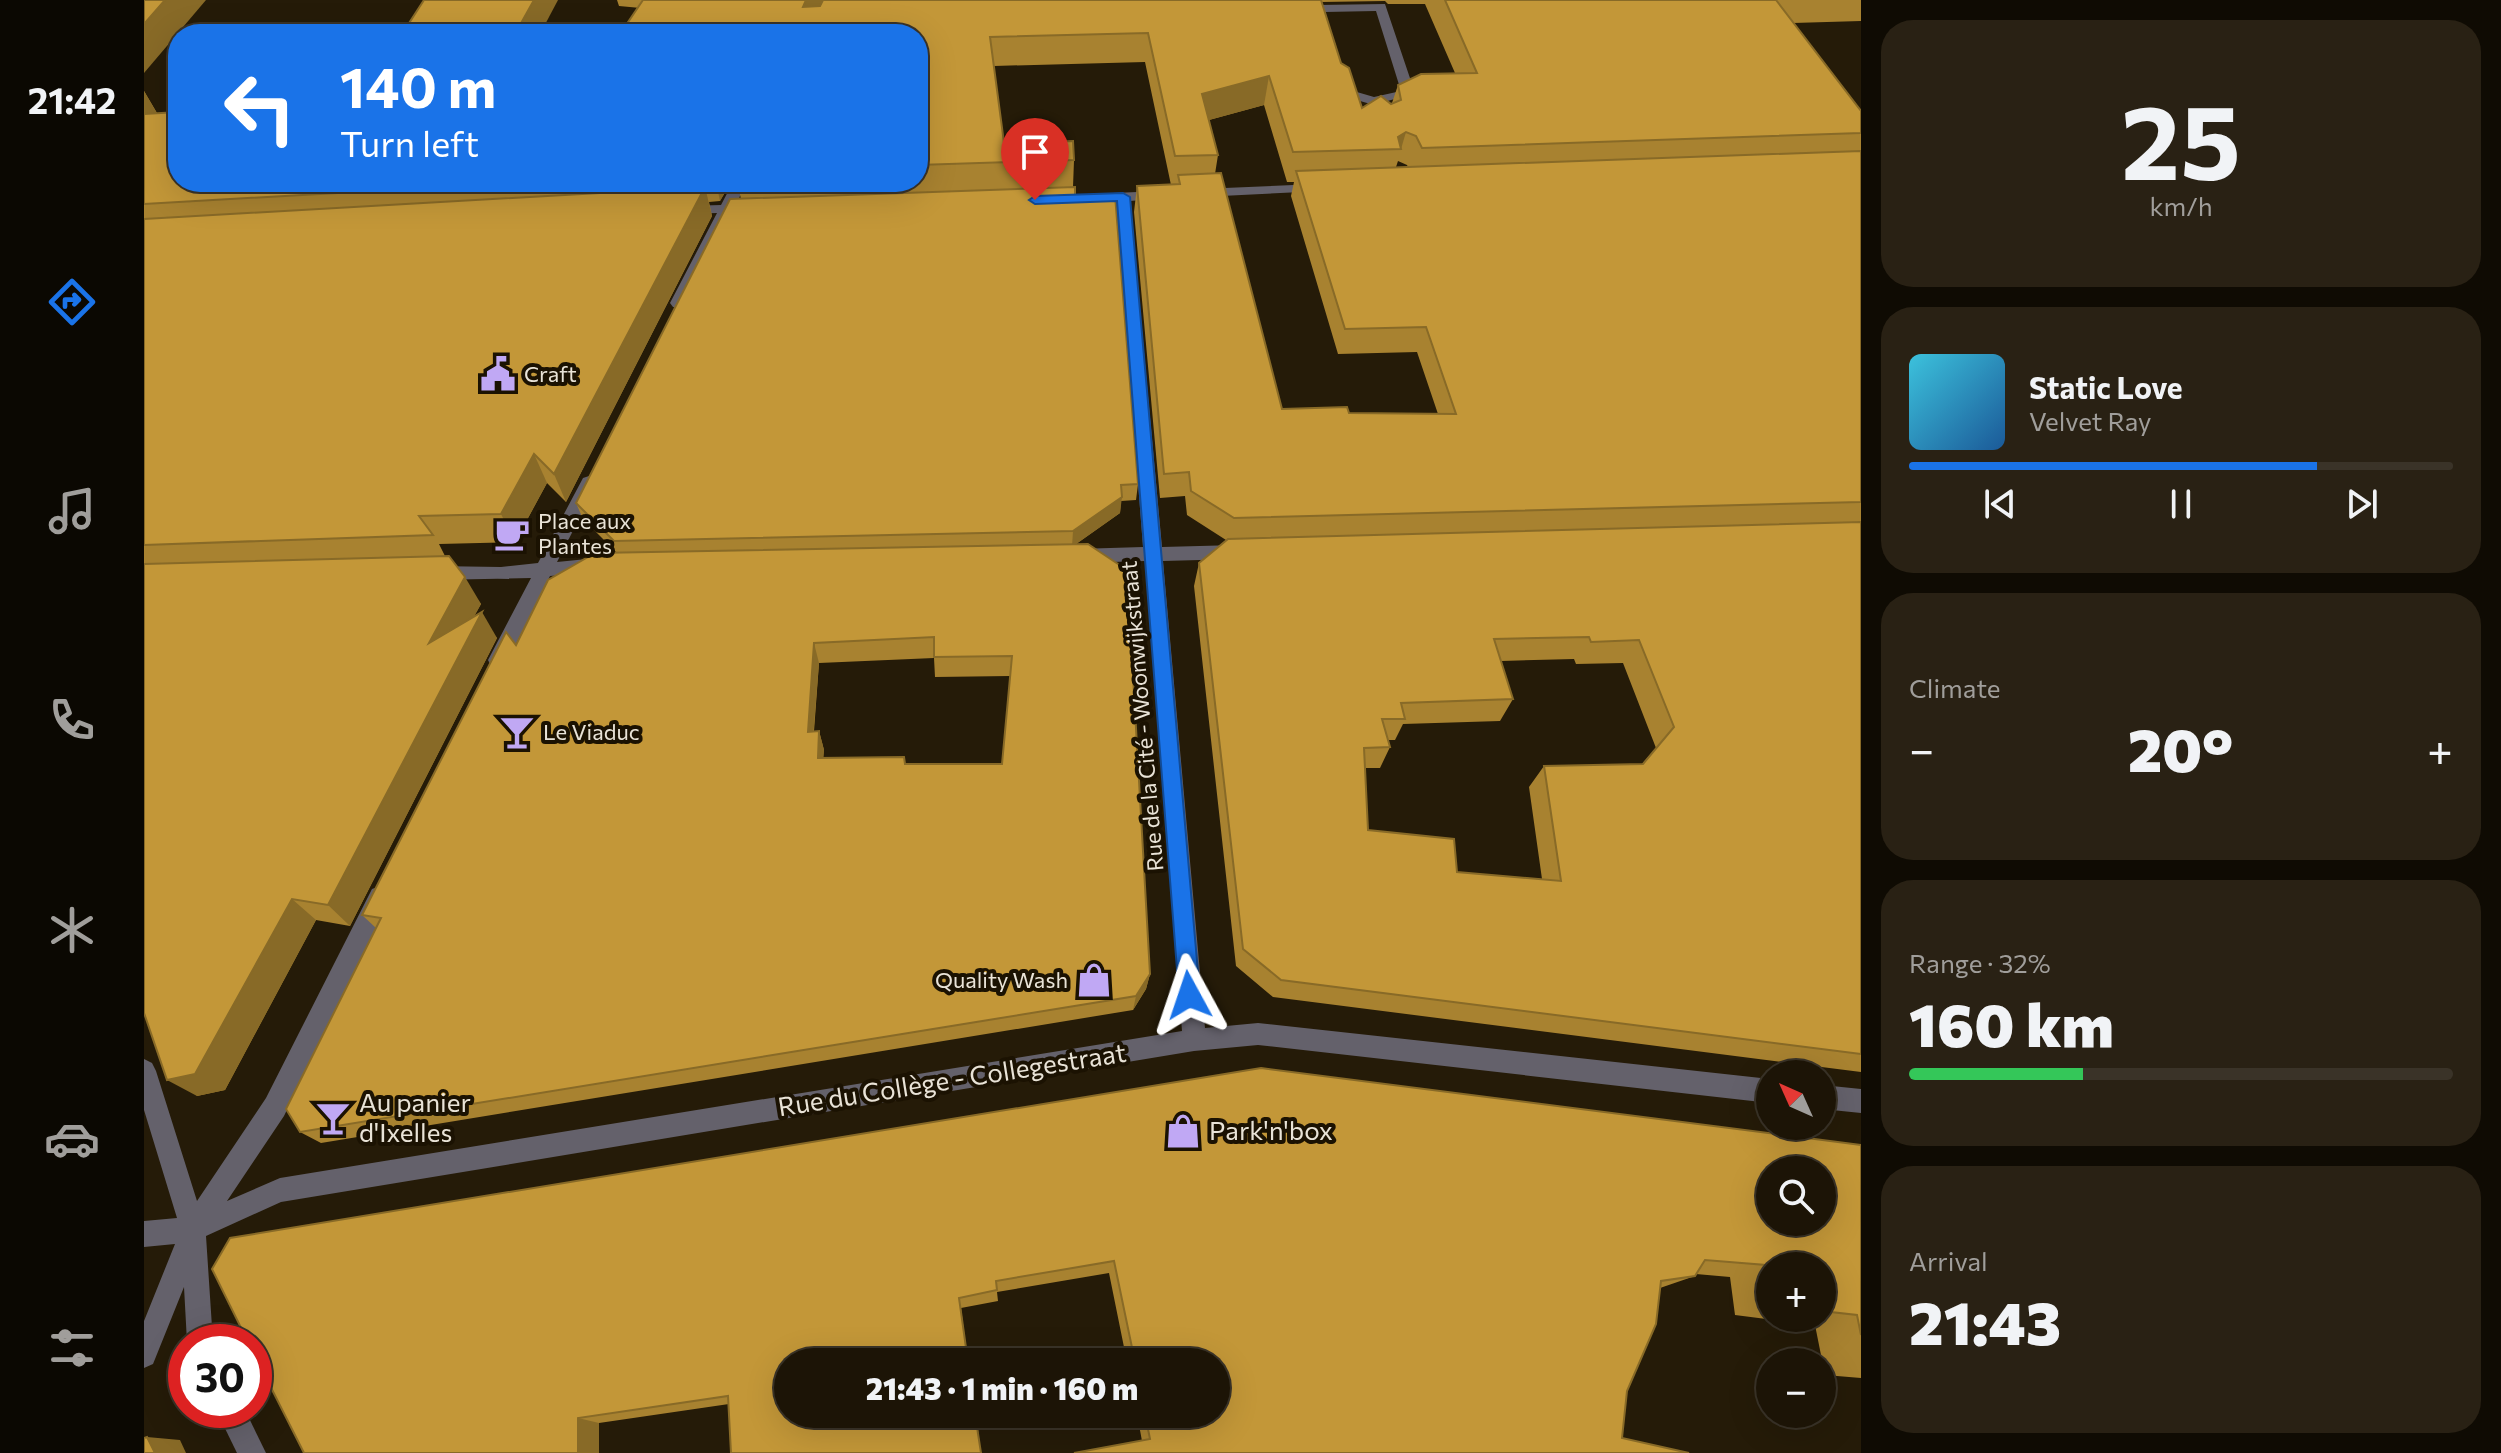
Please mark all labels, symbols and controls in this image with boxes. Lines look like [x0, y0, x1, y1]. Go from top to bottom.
text: 140 m [340, 51, 496, 120]
icon: left [208, 56, 312, 160]
text: 25 [2121, 74, 2241, 201]
text: 21:42 [28, 77, 116, 121]
pin [1001, 118, 1069, 200]
text: Turn left [340, 120, 479, 164]
icon: arrive [1013, 130, 1057, 174]
text: km/h [2149, 190, 2213, 221]
icon: directions [44, 274, 100, 330]
public building icon: Craft [479, 355, 517, 393]
place label: Craft [524, 360, 577, 387]
text: Static Love [2029, 368, 2183, 405]
text: Velvet Ray [2029, 405, 2152, 436]
icon: previous [1978, 482, 2022, 526]
icon: pause [2159, 482, 2203, 526]
icon: next [2340, 482, 2384, 526]
icon: music [44, 483, 100, 539]
place label: Place aux Plantes [538, 507, 631, 559]
cafe icon: Place aux Plantes [493, 515, 531, 553]
street label: Rue de la Cité - Woonwijkstraat [1114, 560, 1169, 872]
text: Climate [1909, 672, 2001, 703]
icon: phone [44, 692, 100, 748]
text: 20° [2128, 711, 2233, 784]
bar icon: Le Viaduc [498, 713, 536, 751]
place label: Le Viaduc [543, 718, 640, 745]
text: − [1909, 721, 1934, 775]
text: + [2427, 721, 2453, 775]
icon: climate [44, 902, 100, 958]
text: Range · 32% [1909, 947, 2051, 978]
position arrow [1147, 953, 1231, 1037]
shop icon: Quality Wash [1075, 961, 1113, 999]
place label: Quality Wash [935, 966, 1068, 993]
text: 160 km [1909, 986, 2114, 1059]
street label: Rue du Collège - Collegestraat [776, 1036, 1128, 1121]
north arrow [1756, 1060, 1836, 1140]
map controls [1756, 1060, 1836, 1428]
place label: Au panier d'Ixelles [359, 1086, 471, 1147]
bar icon: Au panier d'Ixelles [314, 1099, 352, 1137]
icon: car [44, 1111, 100, 1167]
shop icon: Park'n'box [1164, 1112, 1202, 1150]
place label: Park'n'box [1209, 1114, 1333, 1145]
button: search [1756, 1156, 1836, 1236]
text: Arrival [1909, 1245, 1988, 1276]
button: + [1756, 1252, 1836, 1332]
text: 21:43 [1909, 1284, 2061, 1357]
icon: filters [44, 1320, 100, 1376]
speed limit sign: 30 [168, 1324, 272, 1428]
button: − [1756, 1348, 1836, 1428]
text: 21:43 · 1 min · 160 m [866, 1369, 1138, 1406]

